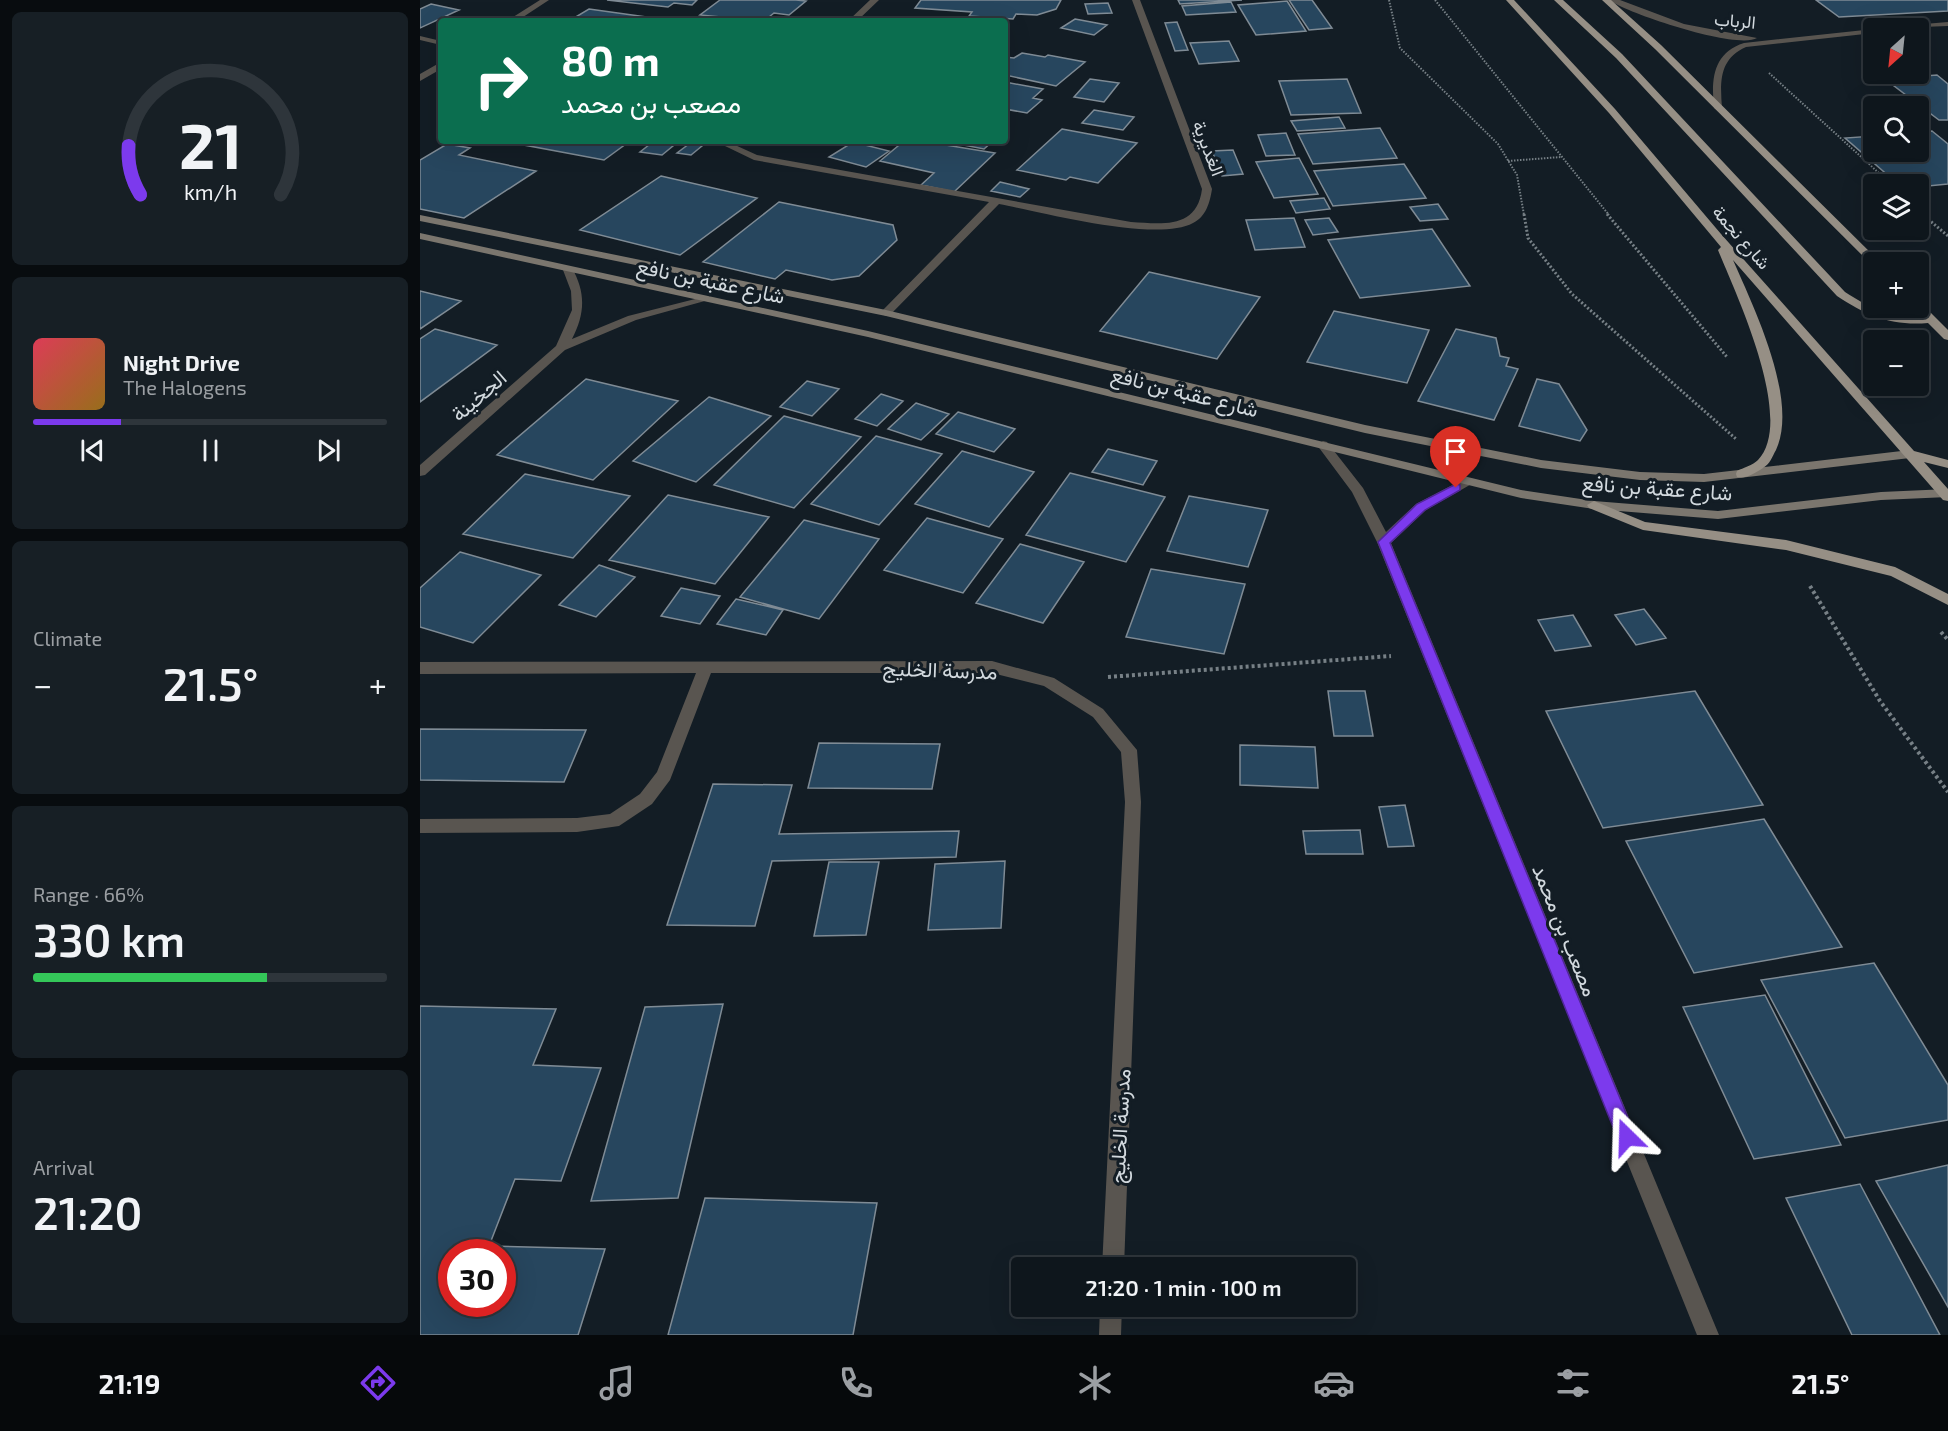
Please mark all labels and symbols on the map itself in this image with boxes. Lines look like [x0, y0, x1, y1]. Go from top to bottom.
street label: الرباب [1713, 7, 1757, 34]
north arrow [1863, 18, 1929, 84]
street label: الغديرية [1188, 117, 1230, 179]
street label: شارع نجمة [1707, 201, 1776, 275]
street label: شارع عقبة بن نافع [634, 252, 787, 311]
street label: شارع عقبة بن نافع [1108, 361, 1261, 424]
street label: الجخينة [445, 364, 511, 427]
pin [1430, 426, 1481, 488]
street label: شارع عقبة بن نافع [1581, 469, 1733, 508]
street label: مدرسة الخليج [882, 654, 998, 687]
street label: مصعب بن محمد [1527, 860, 1604, 1000]
street label: مدرسة الخليج [1104, 1068, 1137, 1184]
position arrow [1595, 1105, 1659, 1169]
speed limit sign: 30 [438, 1239, 516, 1317]

